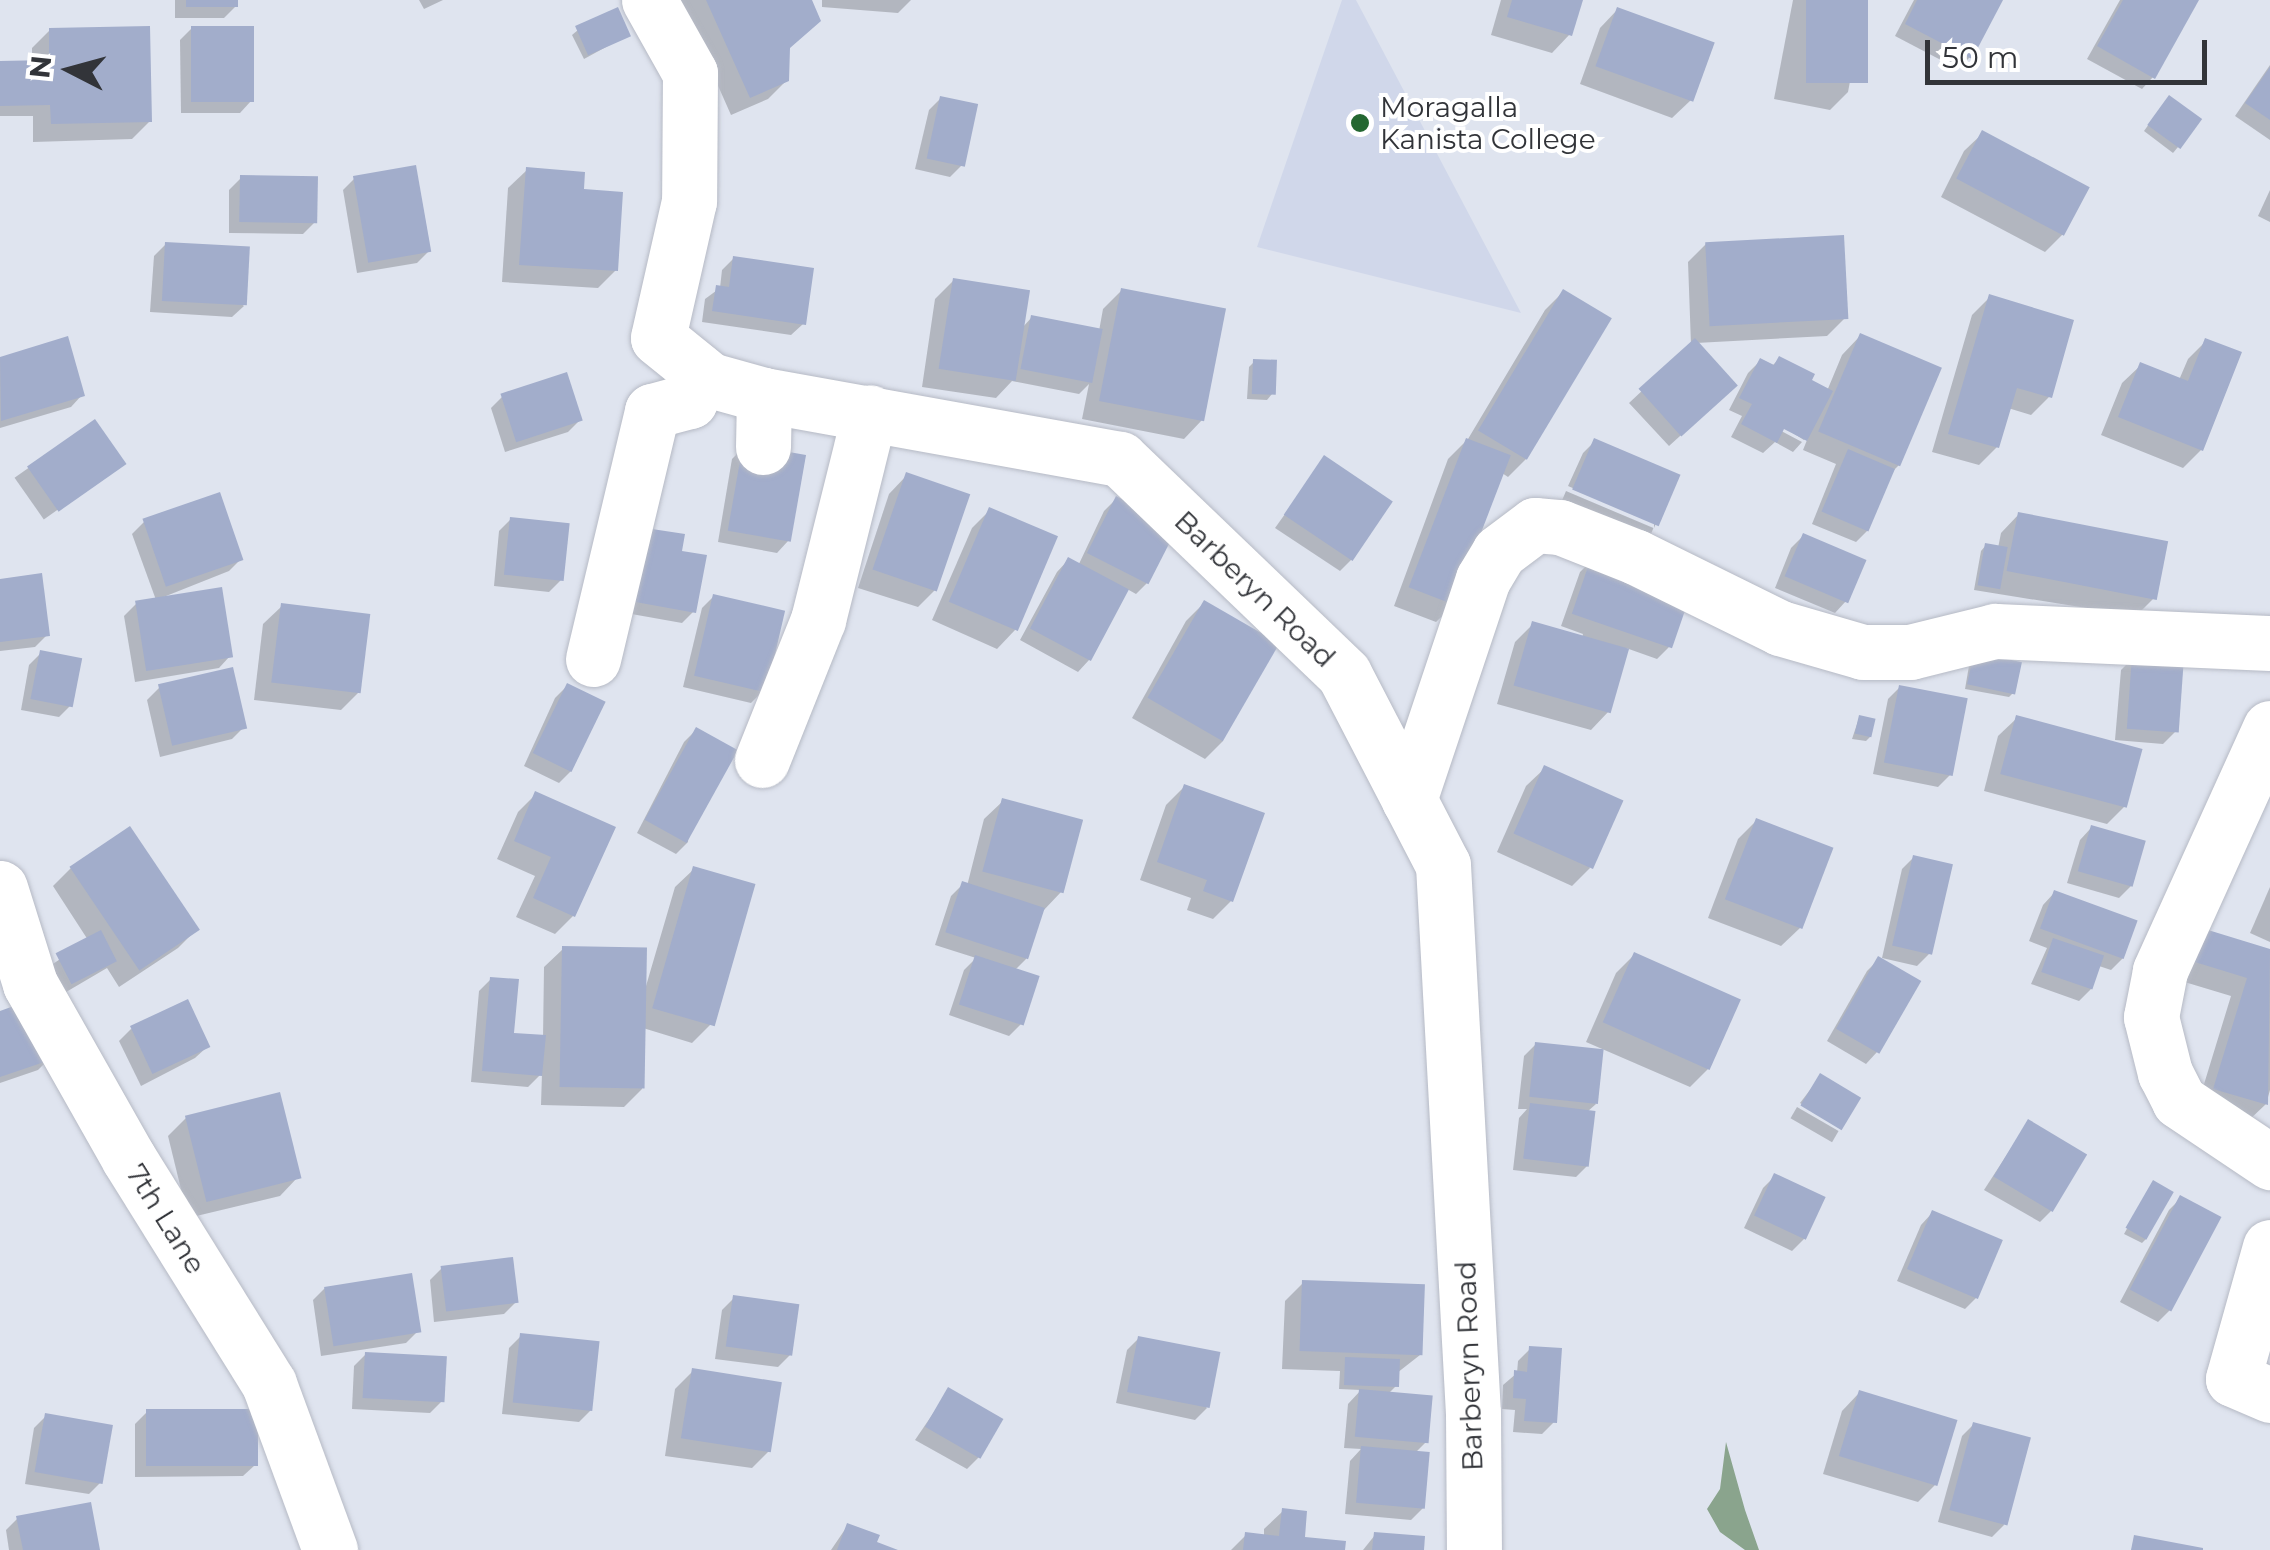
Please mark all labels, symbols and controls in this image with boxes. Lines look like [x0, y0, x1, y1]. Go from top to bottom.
north arrow [20, 20, 120, 120]
scale bar [1930, 20, 2212, 82]
text: 50 m [1942, 39, 2019, 76]
text: N [22, 54, 58, 80]
place label: Moragalla Kanista College [1380, 90, 1596, 156]
marker: Moragalla Kanista College [1349, 112, 1371, 134]
street label: Barberyn Road [1168, 504, 1342, 674]
street label: 7th Lane [119, 1158, 213, 1280]
street label: Barberyn Road [1449, 1260, 1489, 1472]

